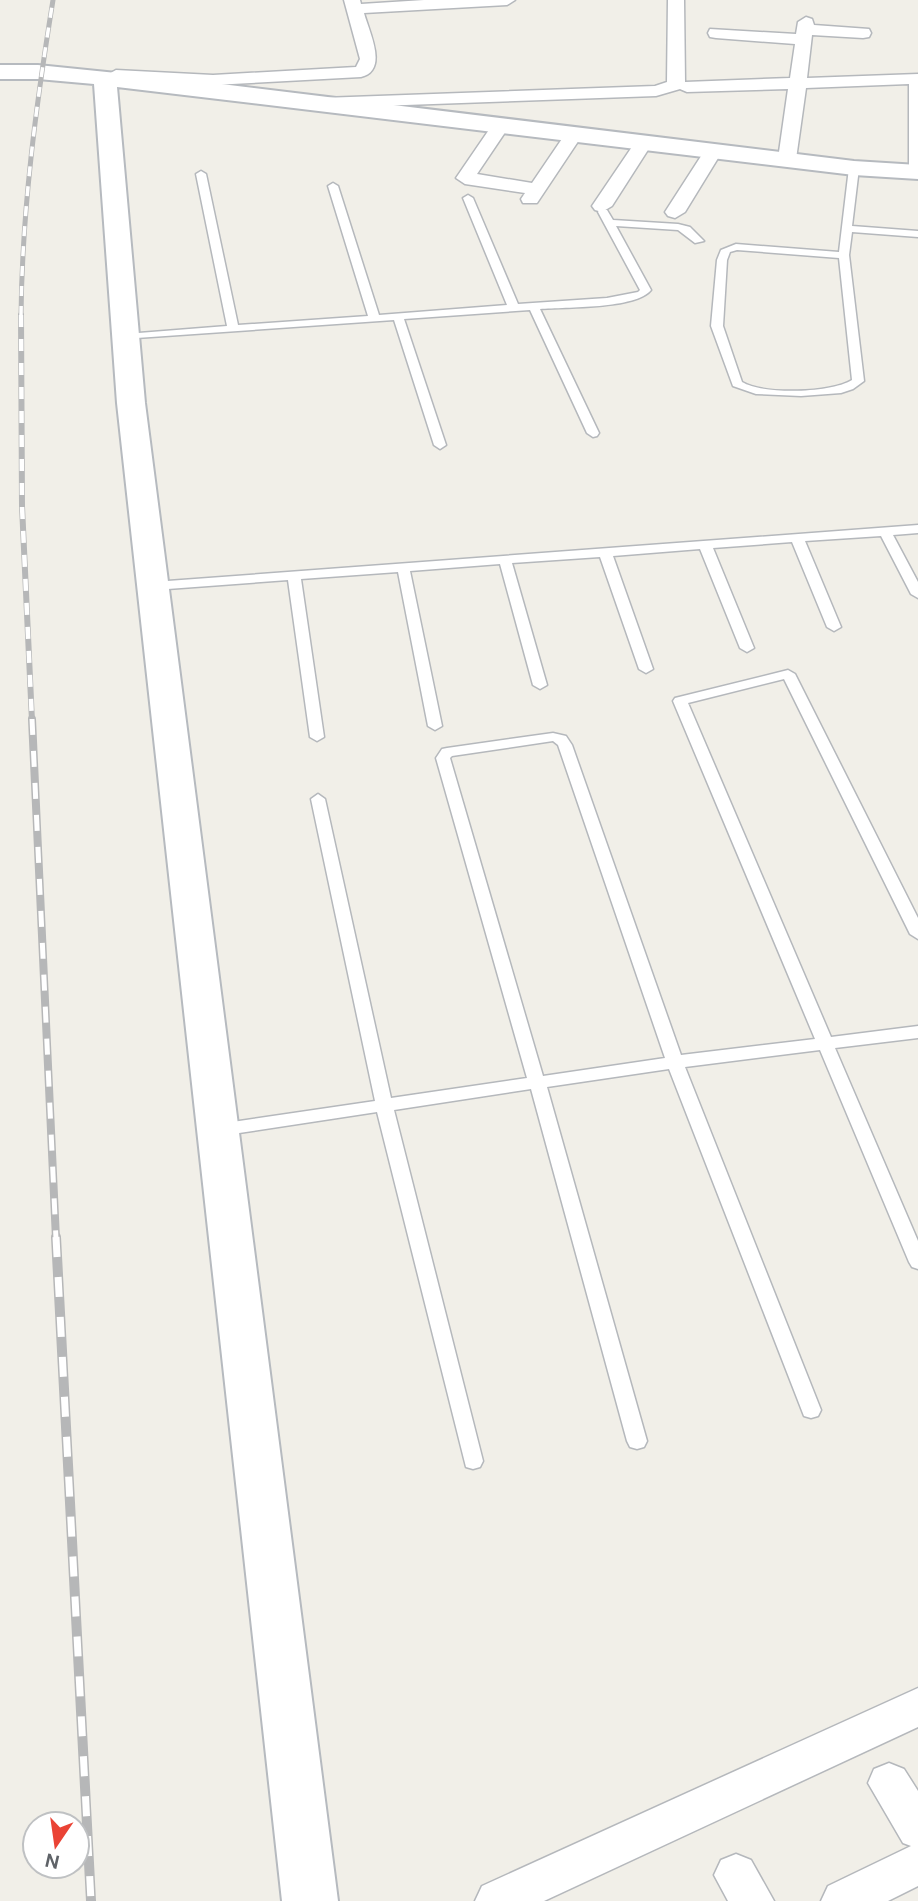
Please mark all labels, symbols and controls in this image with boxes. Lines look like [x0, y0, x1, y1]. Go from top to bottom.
north arrow [21, 1810, 91, 1880]
text: N [43, 1847, 62, 1875]

